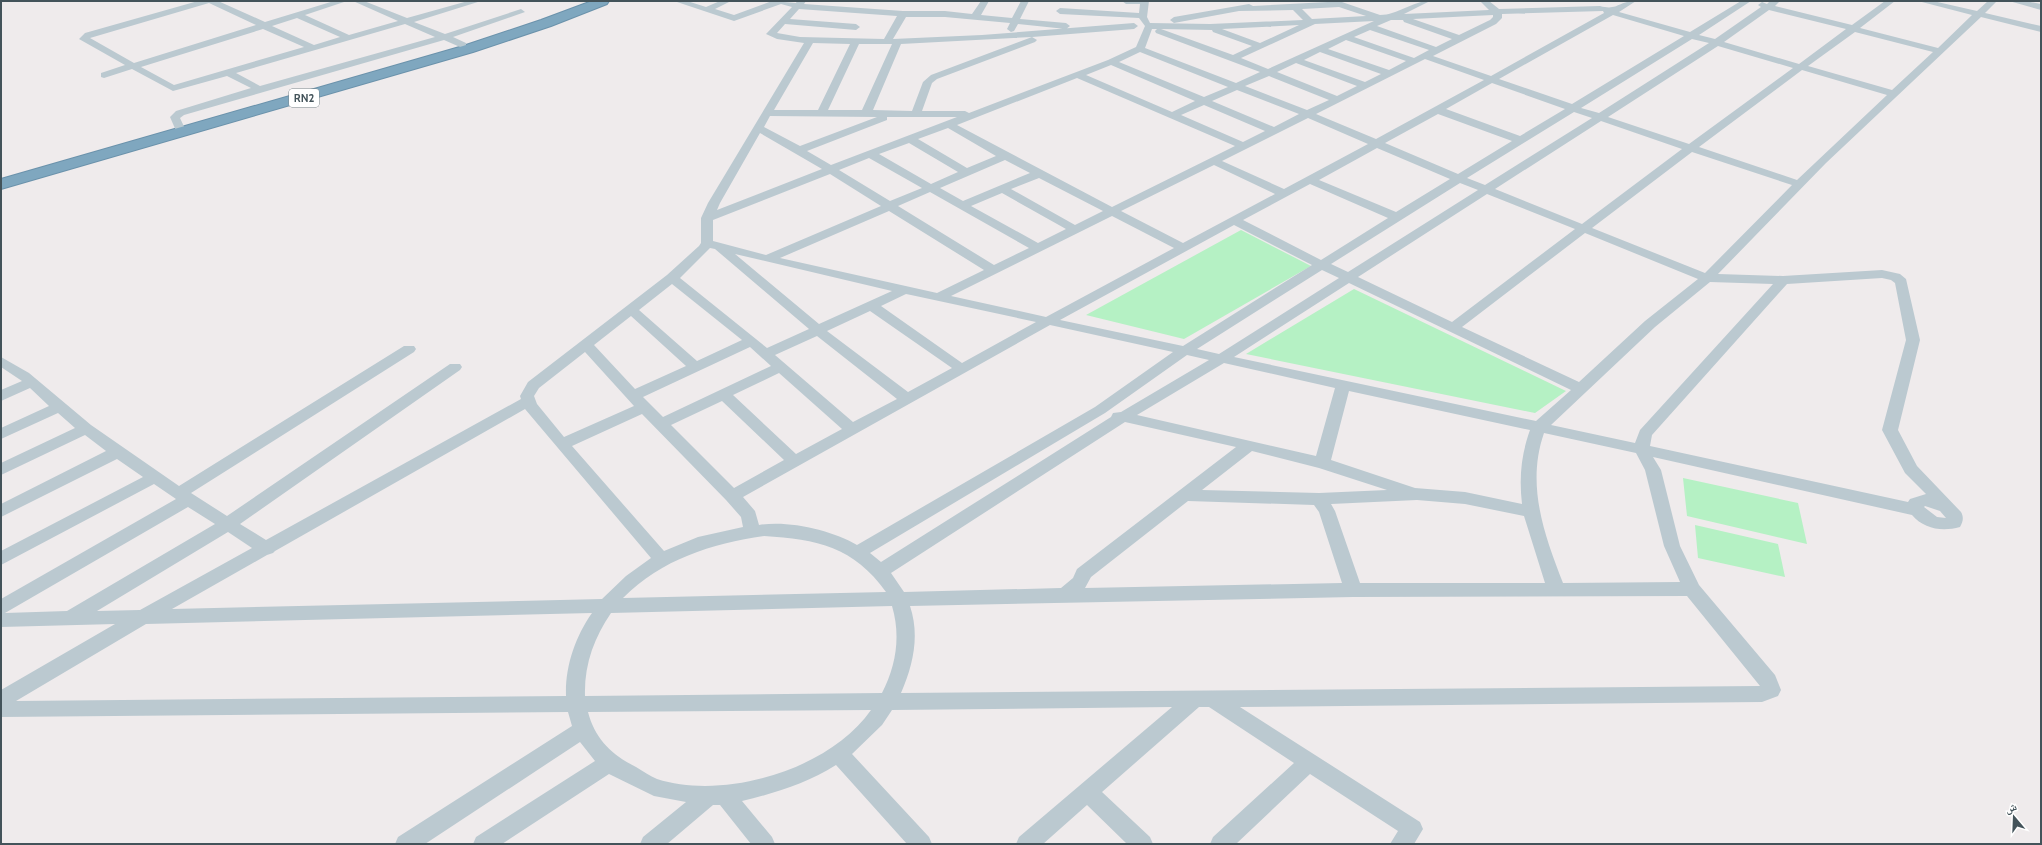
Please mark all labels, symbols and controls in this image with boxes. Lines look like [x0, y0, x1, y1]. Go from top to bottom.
road number: RN2 [289, 89, 319, 107]
north arrow [1994, 797, 2034, 837]
text: ش [2003, 799, 2019, 817]

